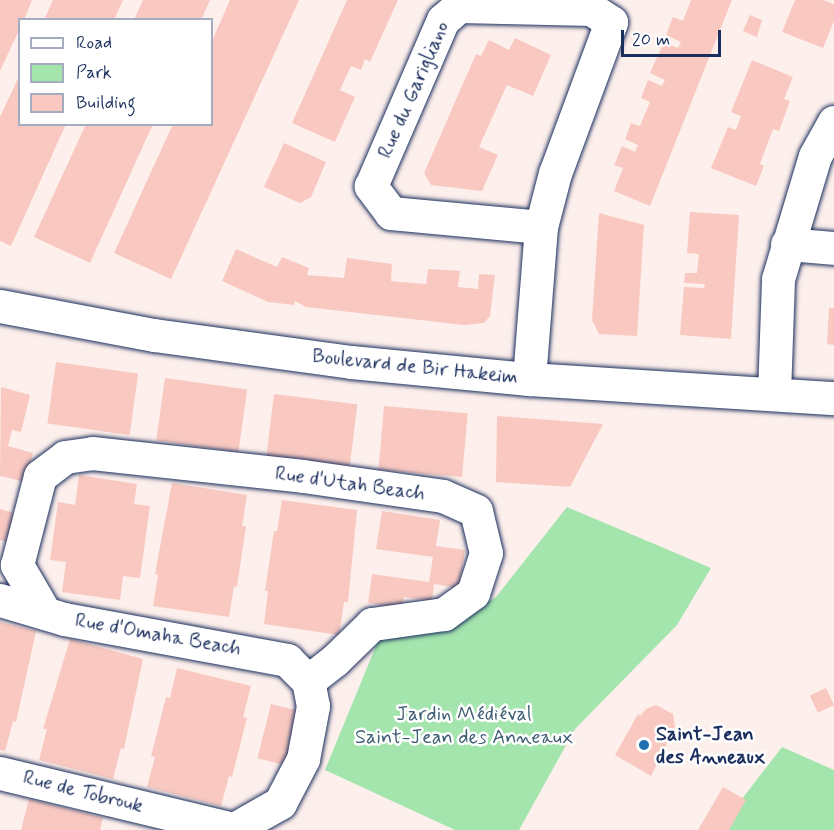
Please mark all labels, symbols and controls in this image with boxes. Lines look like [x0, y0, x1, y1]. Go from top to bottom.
legend [18, 18, 213, 126]
scale bar [624, 18, 724, 56]
street label: Rue du Garigliano [374, 19, 454, 161]
text: 20 m [632, 28, 670, 52]
text: Road [76, 31, 112, 55]
text: Park [76, 61, 112, 85]
text: Building [76, 91, 136, 115]
street label: Boulevard de Bir Hakeim [312, 344, 518, 390]
street label: Rue d'Utah Beach [274, 462, 426, 506]
street label: Rue d'Omaha Beach [73, 609, 243, 661]
park label: Jardin Médiéval Saint-Jean des Anneaux [358, 702, 570, 749]
place label: Saint-Jean des Anneaux [656, 722, 765, 769]
marker: Saint-Jean des Anneaux [637, 738, 651, 752]
street label: Rue de Tobrouk [20, 765, 146, 819]

